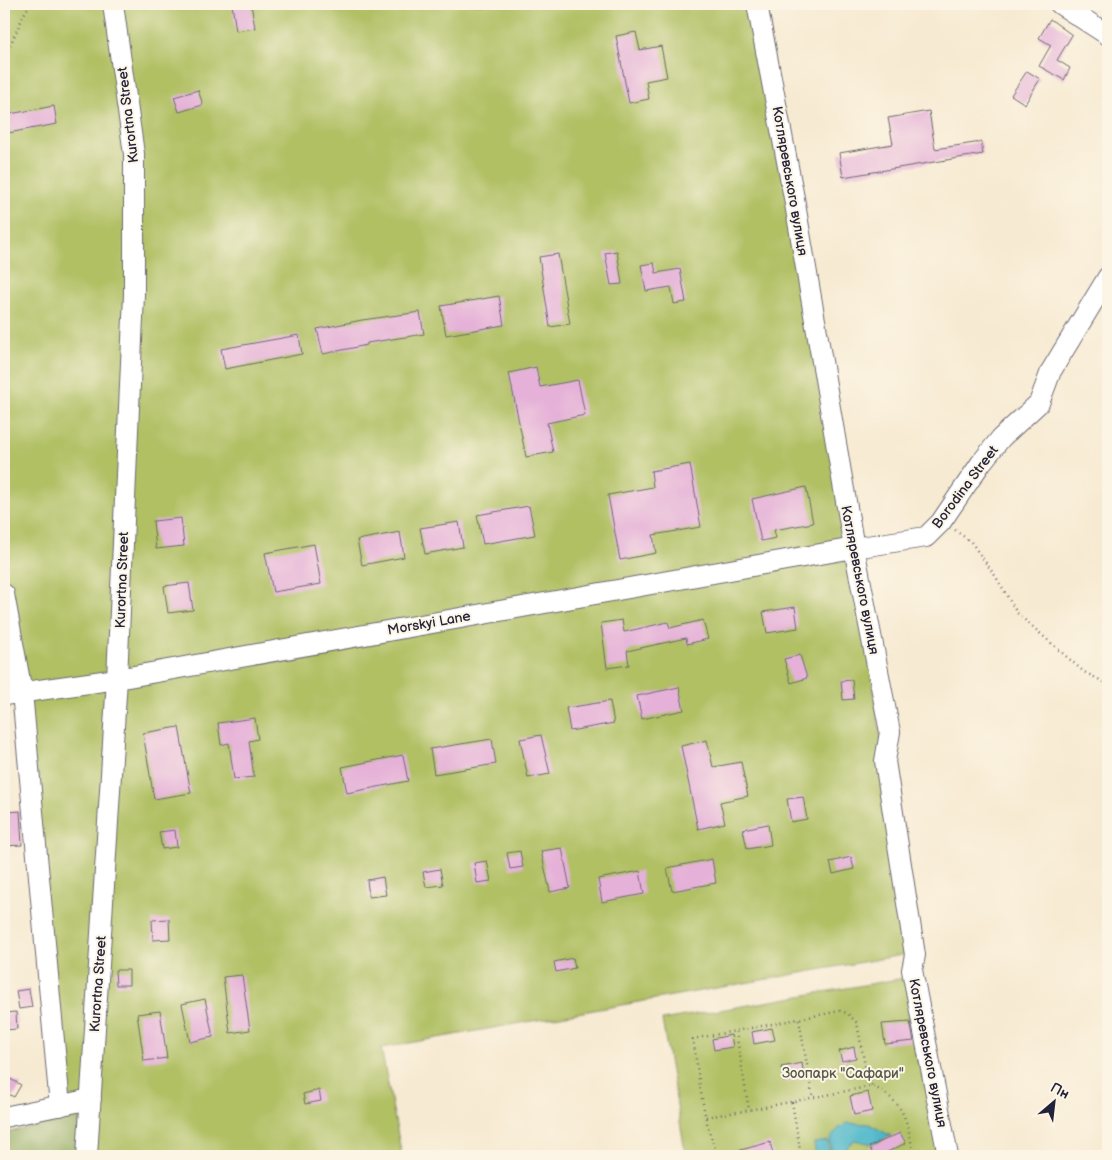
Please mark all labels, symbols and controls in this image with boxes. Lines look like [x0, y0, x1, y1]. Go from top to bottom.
street label: Kurortna Street [114, 65, 142, 164]
street label: Котляревського вулиця [768, 105, 812, 257]
street label: Borodina Street [928, 442, 1002, 532]
street label: Котляревського вулиця [837, 504, 883, 656]
street label: Kurortna Street [112, 531, 132, 629]
street label: Morskyi Lane [386, 607, 472, 639]
street label: Kurortna Street [86, 935, 110, 1033]
street label: Котляревського вулиця [905, 977, 951, 1129]
park label: Зоопарк "Сафари" [782, 1065, 904, 1082]
north arrow [1030, 1078, 1080, 1128]
text: Пн [1048, 1079, 1072, 1103]

